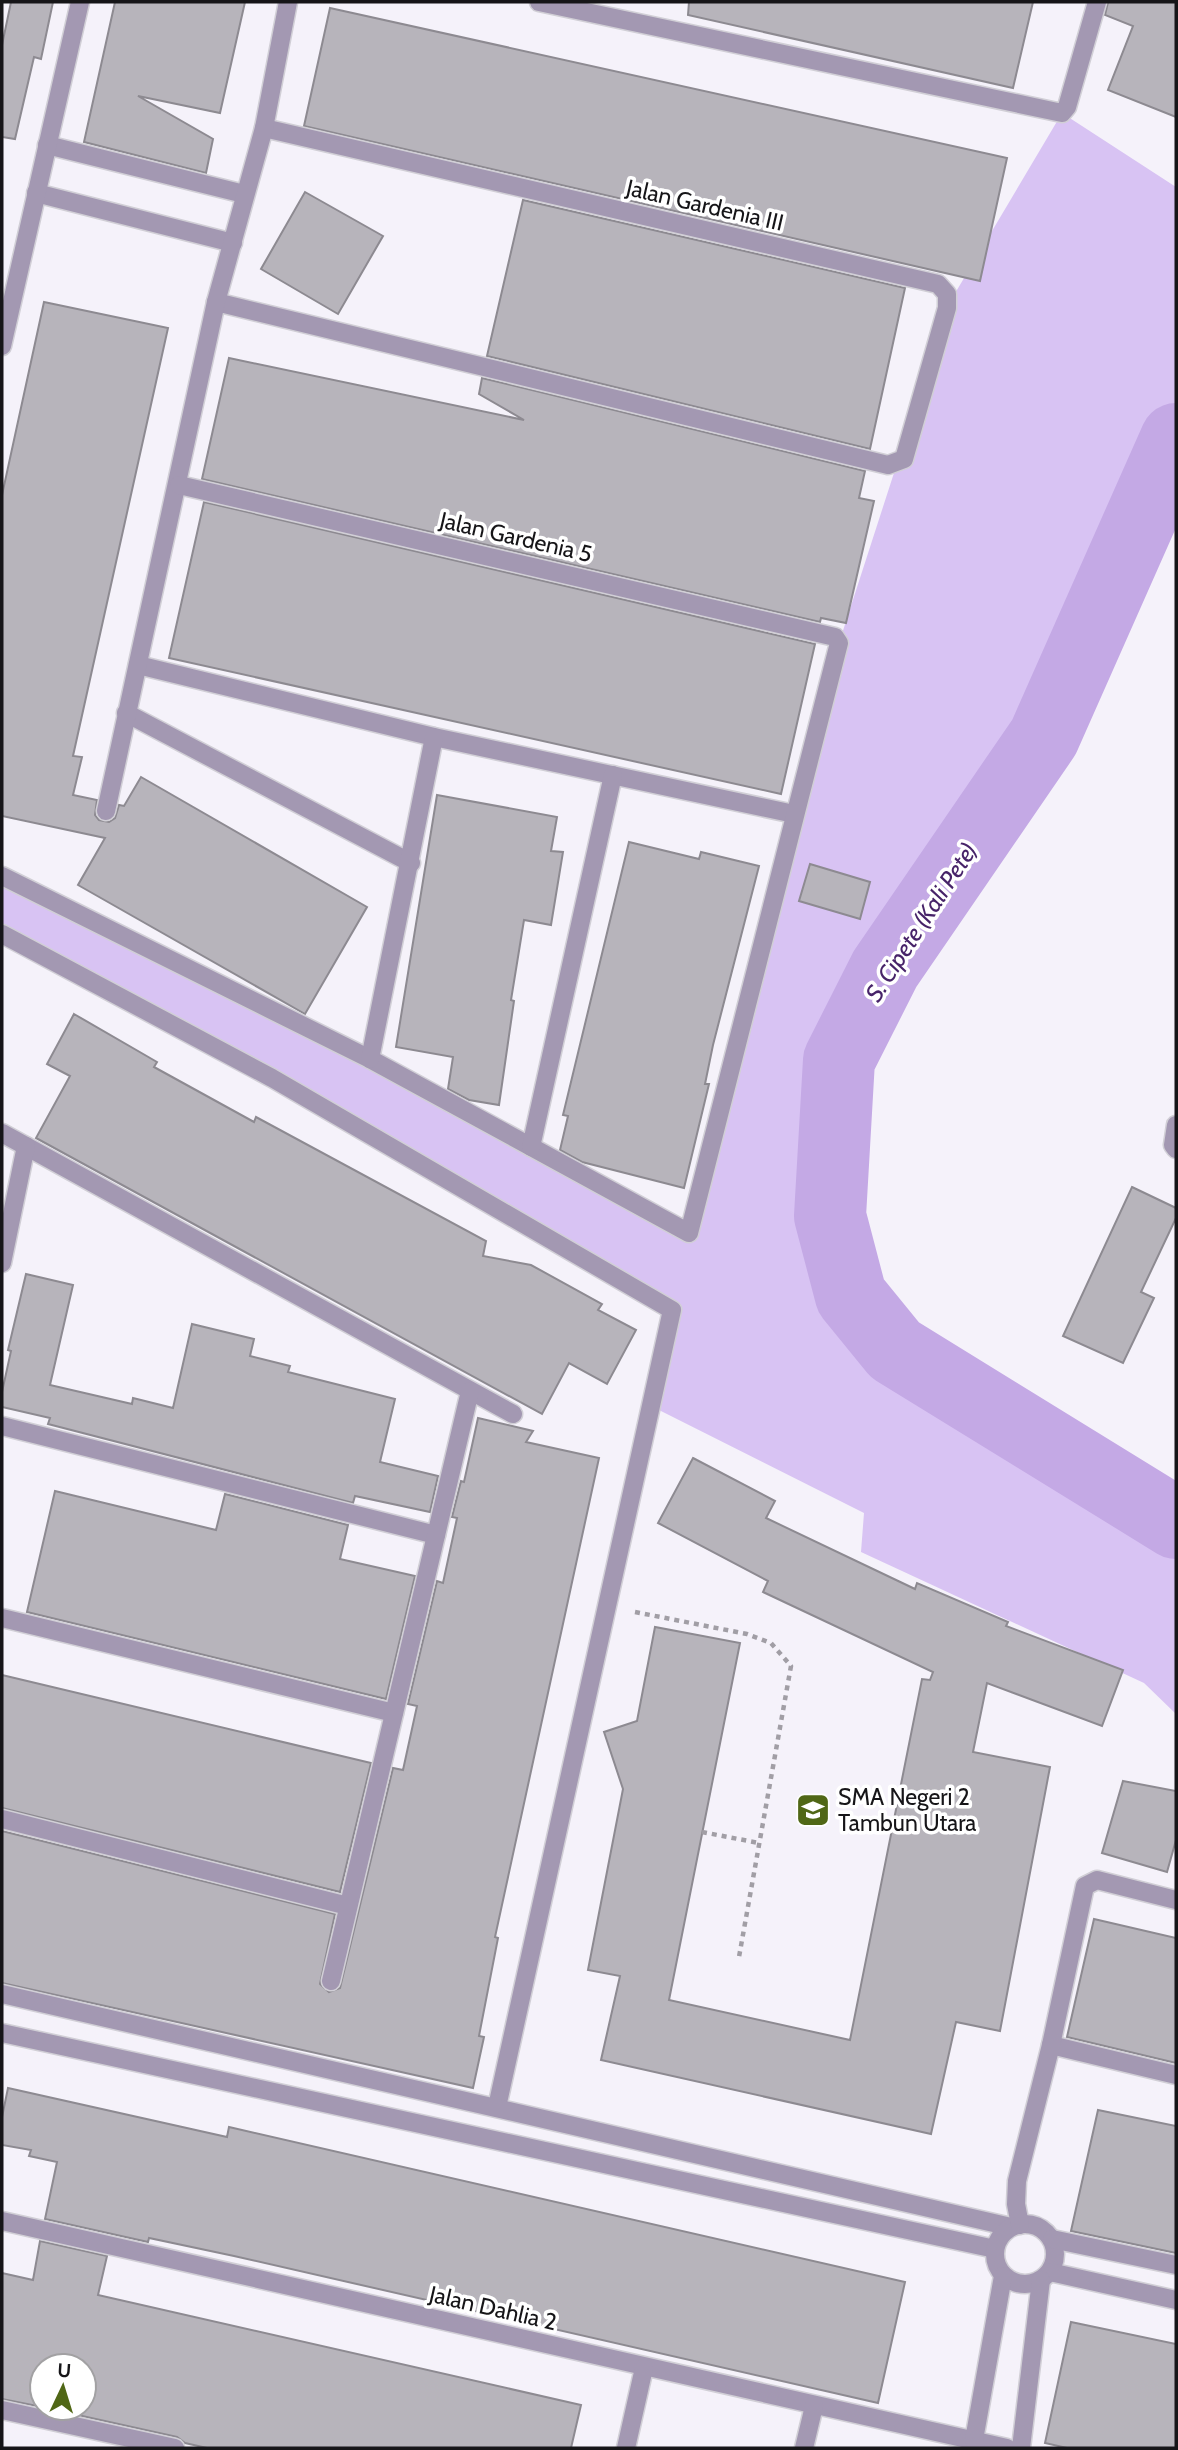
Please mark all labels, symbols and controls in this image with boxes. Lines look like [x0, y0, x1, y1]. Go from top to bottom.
street label: Jalan Gardenia III [623, 173, 786, 237]
street label: Jalan Gardenia 5 [436, 506, 595, 568]
water label: S. Cipete (Kali Pete) [859, 837, 983, 1007]
place label: SMA Negeri 2 Tambun Utara [838, 1783, 976, 1837]
school or university icon: SMA Negeri 2 Tambun Utara [794, 1791, 832, 1829]
street label: Jalan Dahlia 2 [426, 2280, 559, 2336]
north arrow [28, 2352, 98, 2422]
text: U [57, 2359, 72, 2382]

